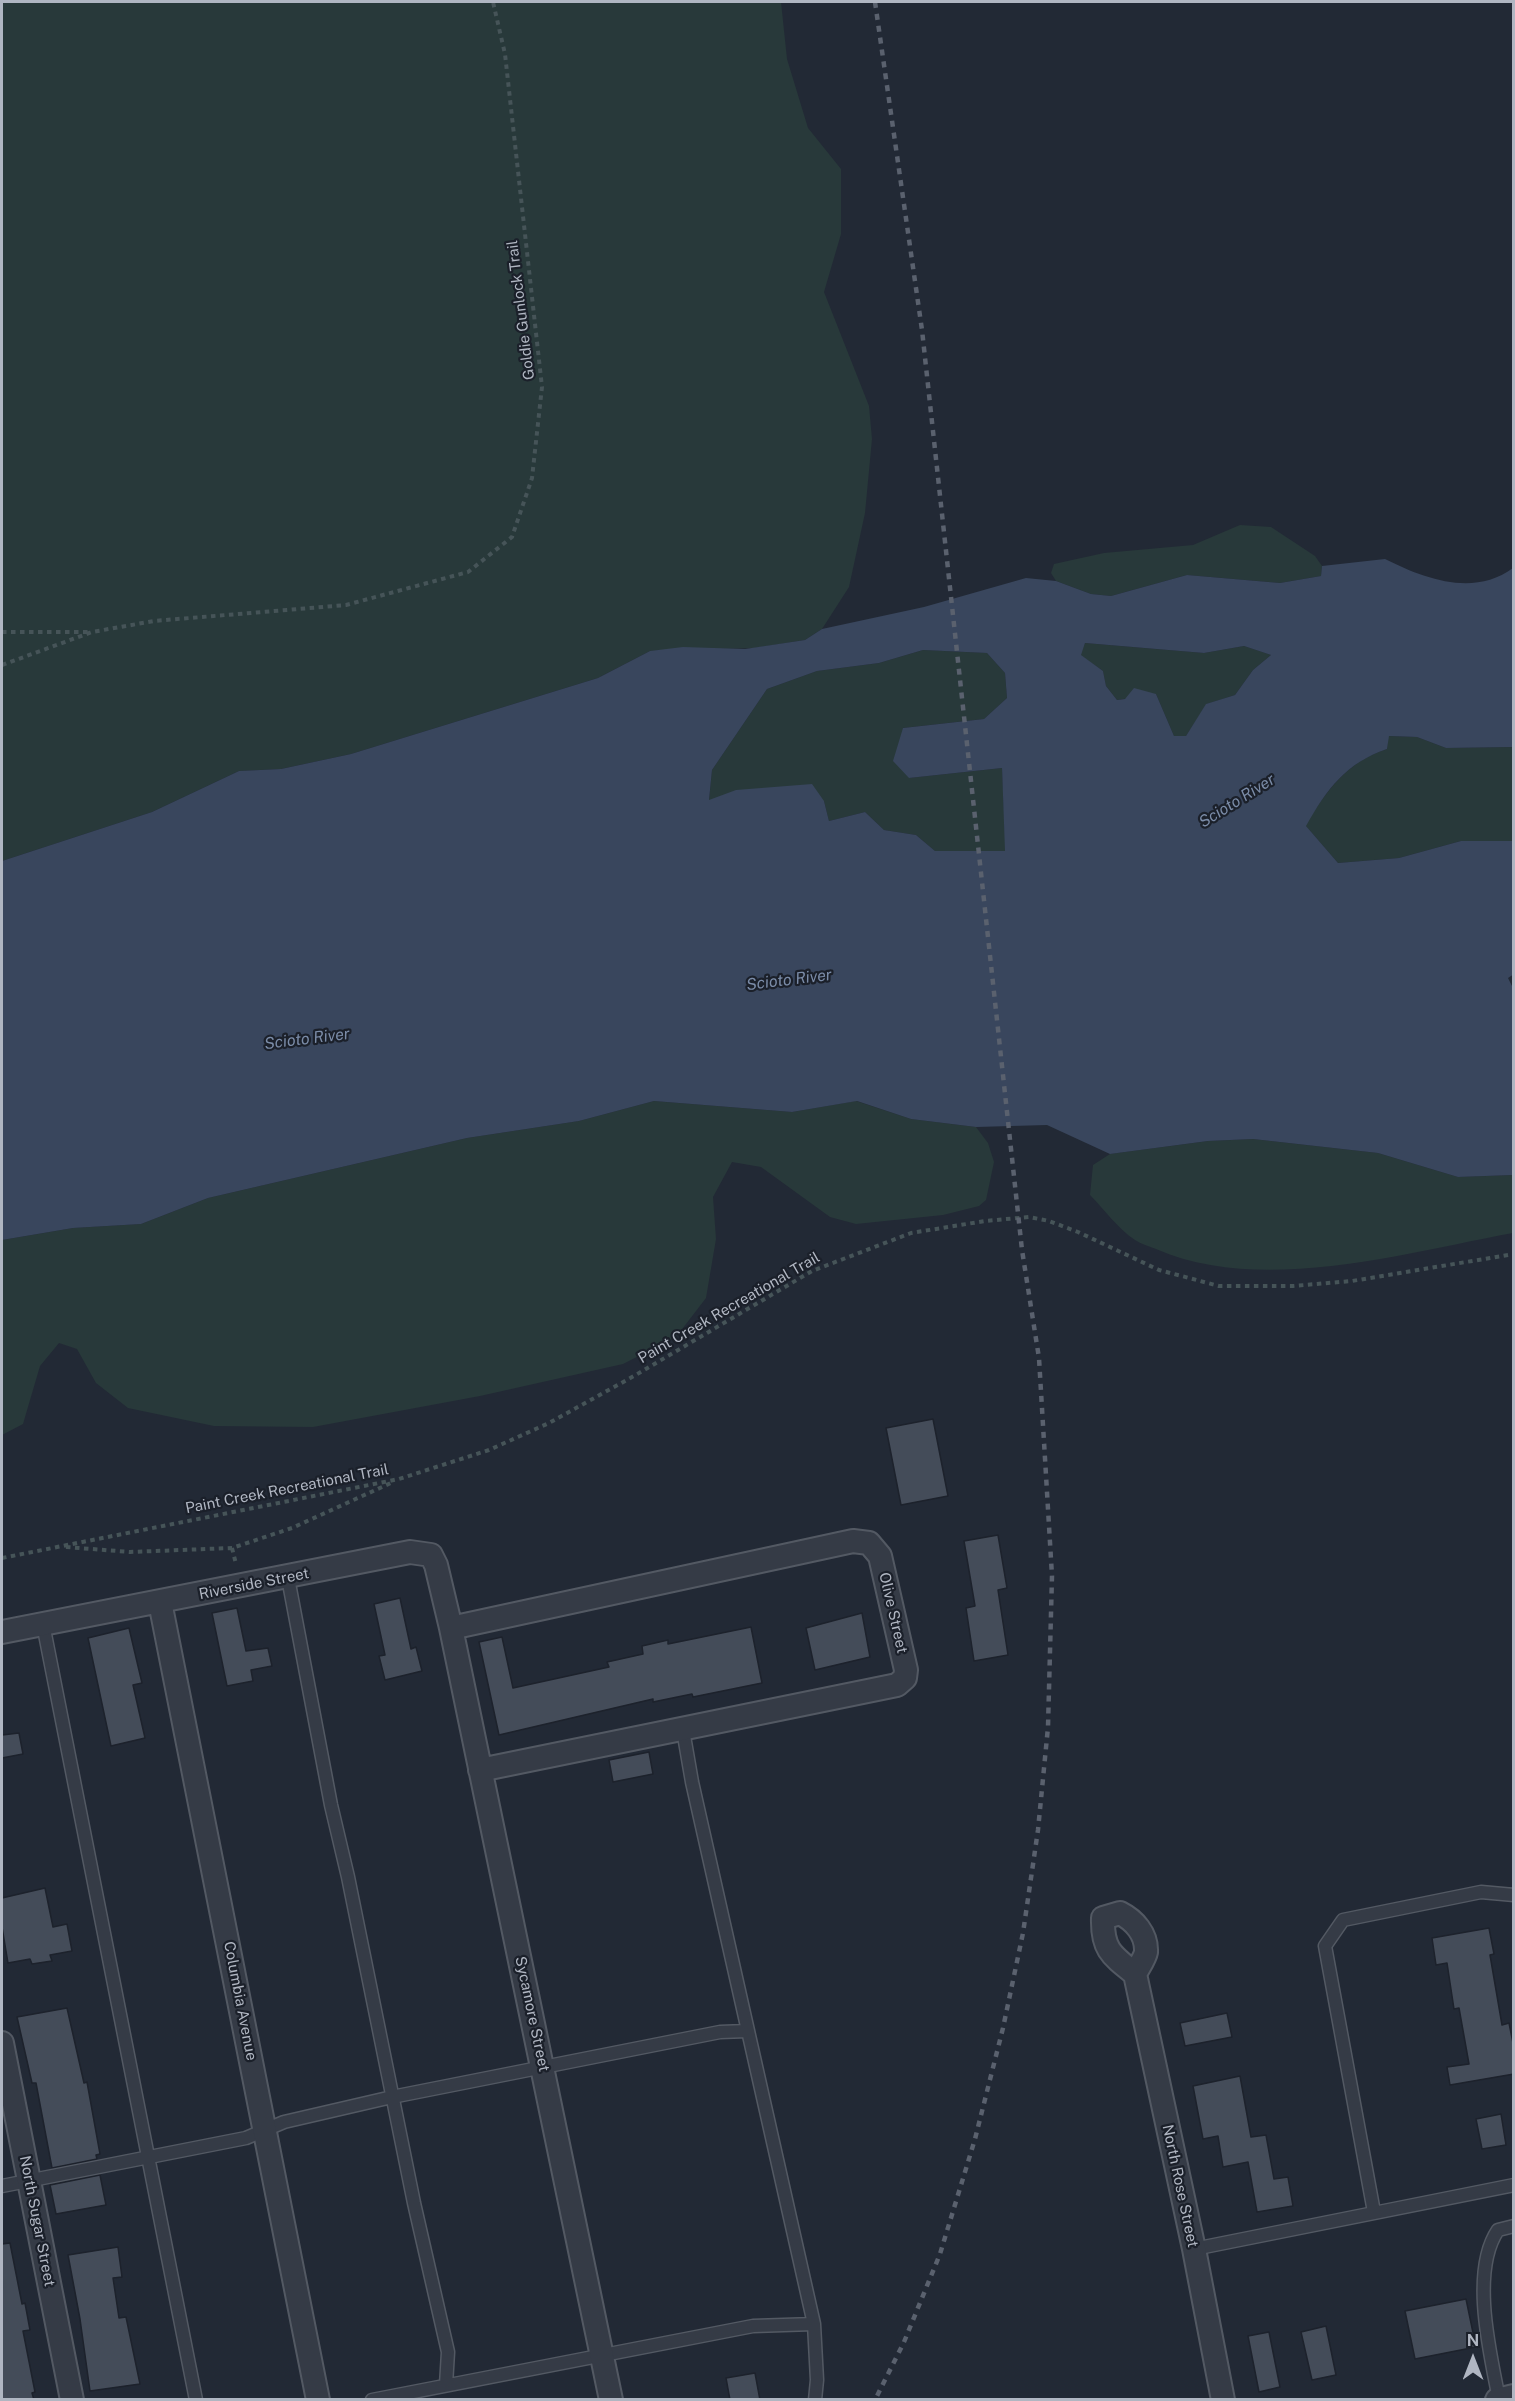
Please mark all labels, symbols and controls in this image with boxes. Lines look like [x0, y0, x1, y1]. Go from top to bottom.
street label: Goldie Gunlock Trail [504, 239, 538, 381]
water label: Scioto River [1195, 770, 1279, 832]
water label: Scioto River [745, 965, 833, 995]
water label: Scioto River [263, 1024, 351, 1054]
street label: Paint Creek Recreational Trail [635, 1249, 823, 1367]
street label: Paint Creek Recreational Trail [184, 1460, 390, 1518]
street label: Riverside Street [197, 1565, 311, 1603]
street label: Olive Street [875, 1571, 911, 1655]
street label: Columbia Avenue [220, 1940, 260, 2062]
street label: Sycamore Street [511, 1955, 553, 2073]
street label: North Rose Street [1158, 2123, 1202, 2249]
street label: North Sugar Street [15, 2154, 59, 2288]
north arrow [1443, 2329, 1503, 2389]
text: N [1467, 2331, 1479, 2350]

